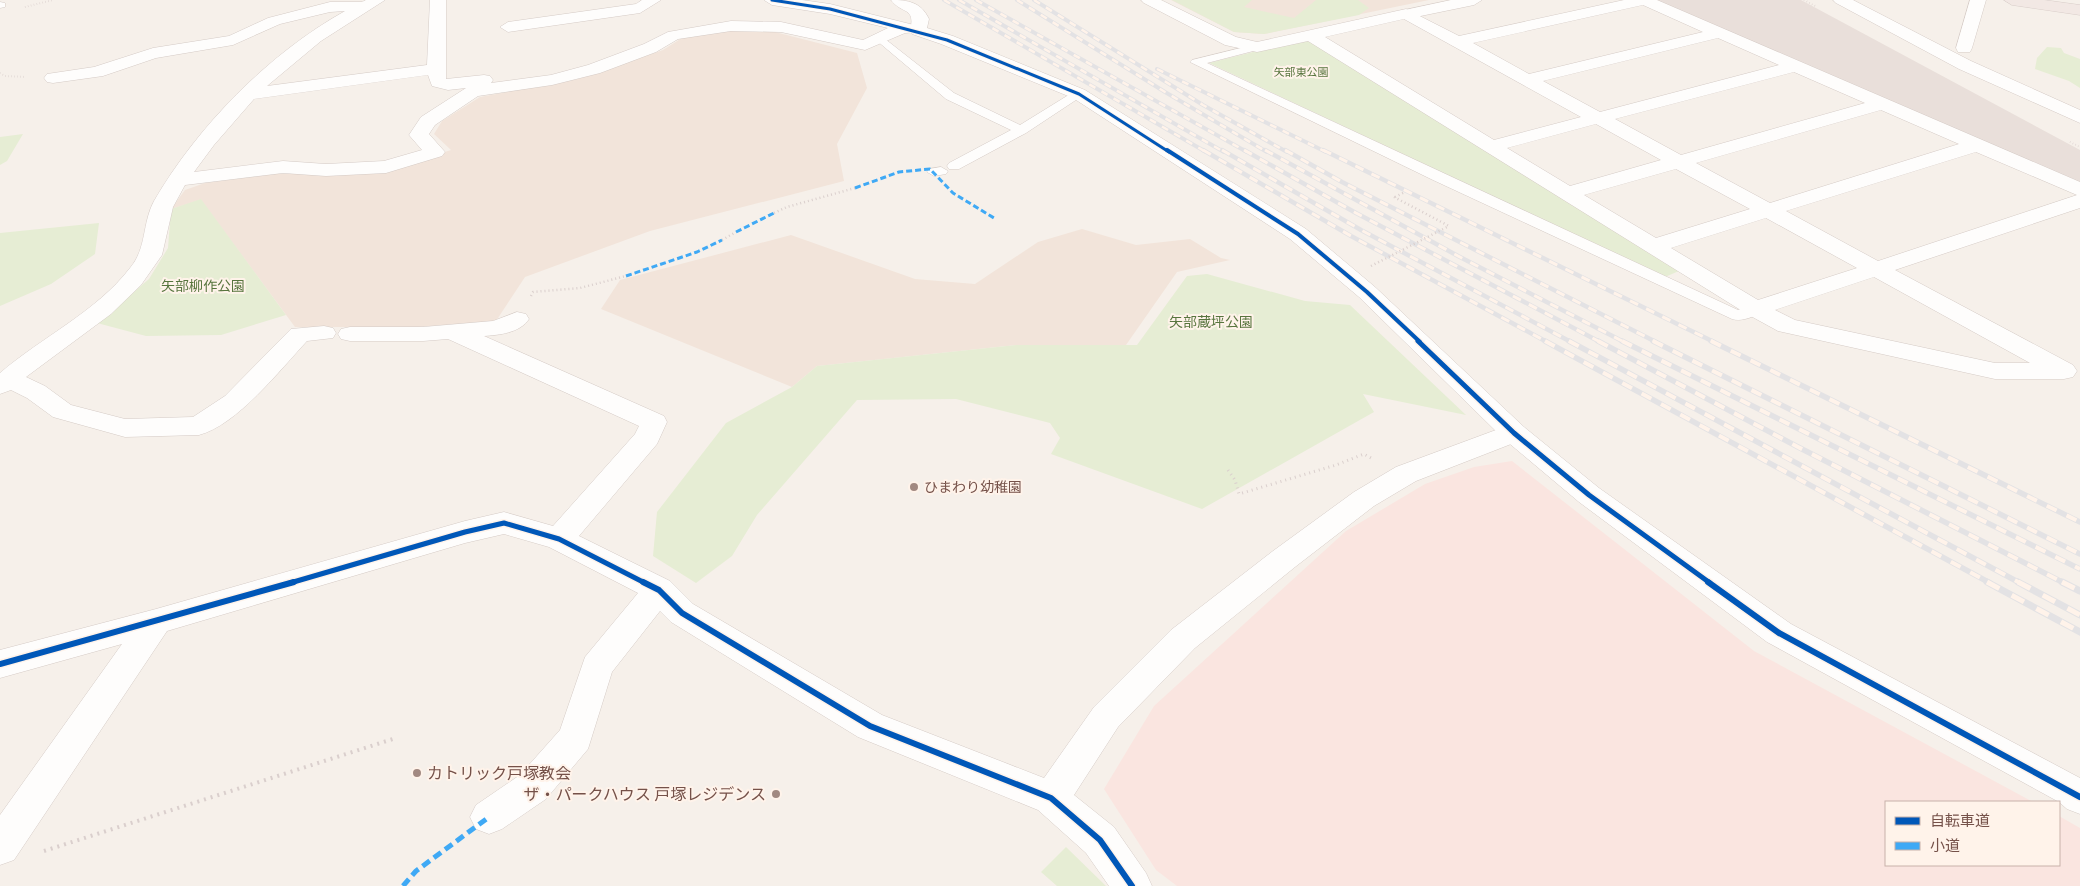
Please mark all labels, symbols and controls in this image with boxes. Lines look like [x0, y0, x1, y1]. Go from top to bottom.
park label: 矢部東公園 [1274, 65, 1329, 78]
park label: 矢部柳作公園 [161, 277, 245, 294]
park label: 矢部蔵坪公園 [1169, 313, 1253, 330]
place label: ひまわり幼稚園 [924, 478, 1022, 495]
marker: ひまわり幼稚園 [908, 481, 920, 493]
place label: カトリック戸塚教会 [427, 763, 571, 782]
marker: カトリック戸塚教会 [411, 767, 423, 779]
place label: ザ・パークハウス 戸塚レジデンス [524, 784, 766, 803]
marker: ザ・パークハウス 戸塚レジデンス [770, 788, 782, 800]
legend [1885, 801, 2060, 866]
text: 自転車道 [1930, 811, 1990, 829]
text: 小道 [1930, 836, 1960, 854]

